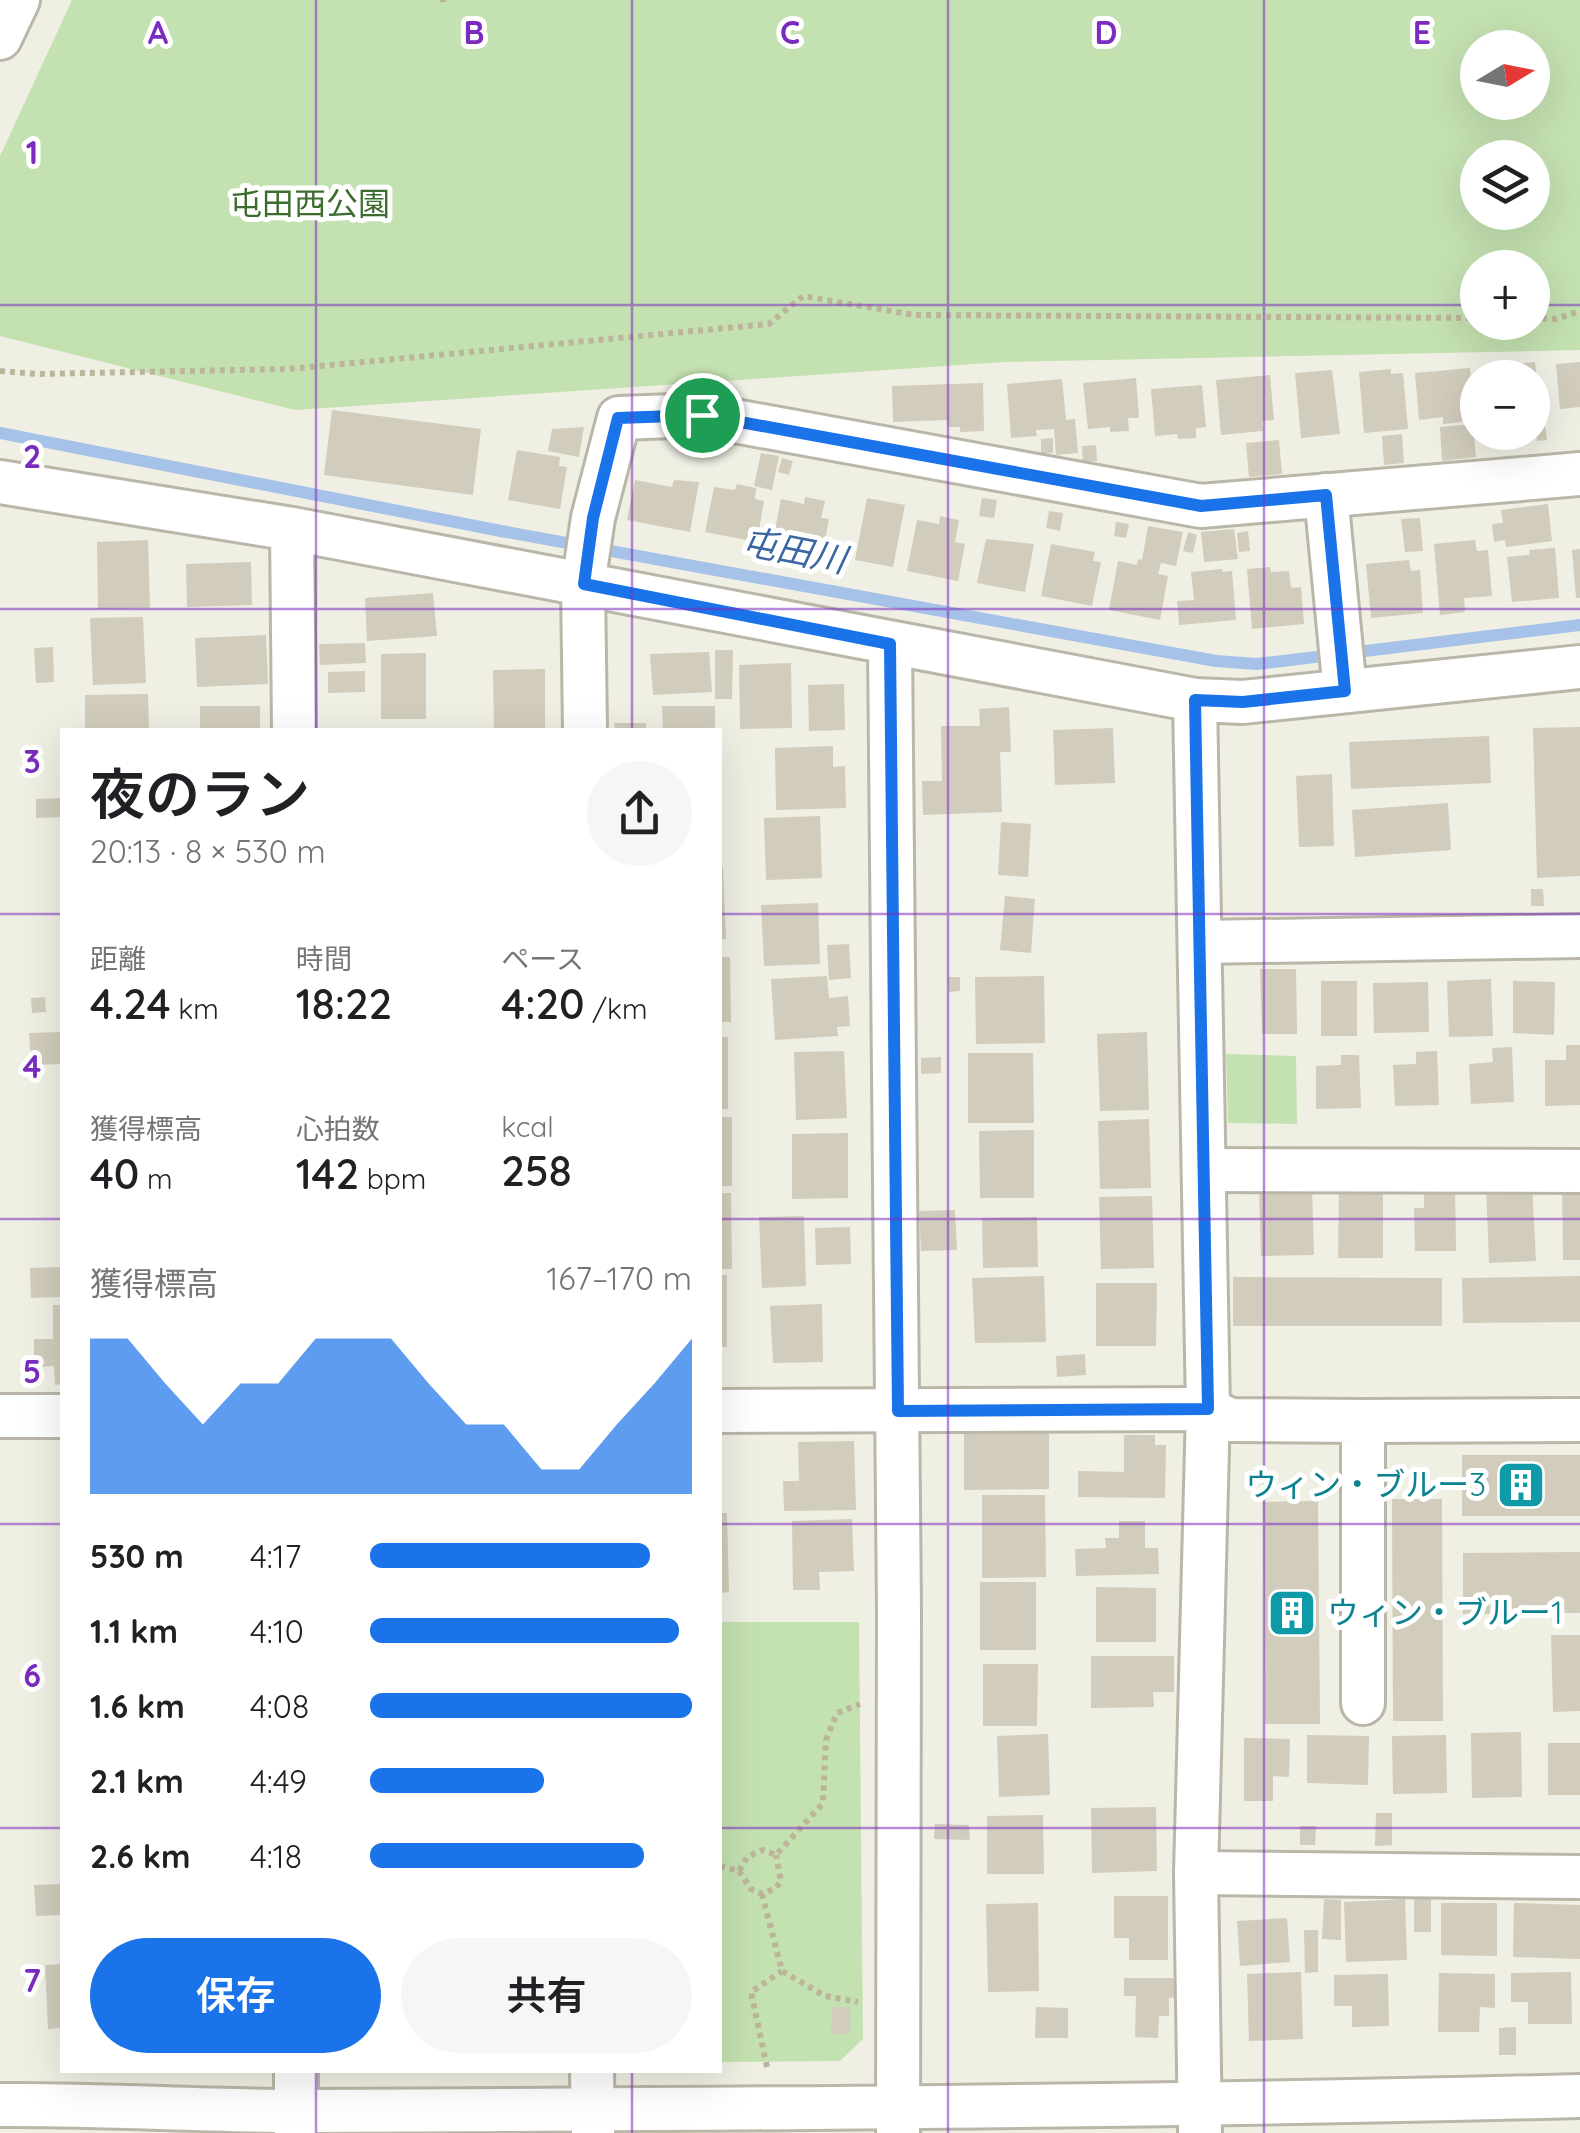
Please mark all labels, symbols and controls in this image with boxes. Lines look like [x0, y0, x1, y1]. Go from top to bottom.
text: A [148, 12, 169, 52]
text: B [464, 12, 484, 52]
text: C [780, 12, 800, 52]
text: D [1095, 12, 1117, 52]
text: E [1413, 12, 1431, 52]
north arrow [1460, 30, 1550, 120]
map controls [1460, 30, 1550, 450]
text: 1 [26, 132, 38, 172]
button: layers [1460, 140, 1550, 230]
park label: 屯田西公園 [230, 183, 390, 223]
button: + [1460, 250, 1550, 340]
button: − [1460, 360, 1550, 450]
pin [660, 373, 745, 458]
icon: arrive [675, 388, 730, 443]
text: 2 [23, 436, 41, 476]
water label: 屯田川 [738, 518, 854, 582]
text: 3 [23, 741, 41, 781]
text: 夜のラン [90, 759, 310, 828]
button: share [587, 761, 692, 866]
text: 20:13 · 8 × 530 m [90, 831, 326, 871]
text: 距離 [90, 941, 146, 976]
text: 時間 [296, 941, 352, 976]
text: ペース [501, 941, 584, 976]
text: 4.24 [90, 977, 171, 1030]
text: 18:22 [296, 977, 392, 1030]
text: 4:20 [501, 977, 585, 1030]
text: km [171, 991, 219, 1026]
text: /km [585, 991, 647, 1026]
text: 4 [23, 1046, 42, 1086]
text: kcal [501, 1109, 554, 1144]
text: 獲得標高 [90, 1111, 202, 1146]
text: 心拍数 [296, 1111, 380, 1146]
text: 258 [501, 1144, 572, 1197]
text: 40 [90, 1147, 139, 1200]
text: 142 [296, 1147, 359, 1200]
text: m [139, 1161, 173, 1196]
text: bpm [359, 1161, 426, 1196]
text: 167–170 m [547, 1258, 692, 1298]
text: 獲得標高 [90, 1263, 218, 1303]
text: 5 [23, 1351, 41, 1391]
building icon: ウィン・ブルー3 [1495, 1459, 1547, 1511]
place label: ウィン・ブルー3 [1245, 1464, 1486, 1504]
text: 530 m [90, 1536, 184, 1576]
text: 4:17 [250, 1536, 301, 1576]
building icon: ウィン・ブルー1 [1266, 1587, 1318, 1639]
place label: ウィン・ブルー1 [1327, 1592, 1563, 1632]
text: 1.1 km [90, 1611, 178, 1651]
text: 4:10 [250, 1611, 304, 1651]
text: 6 [23, 1655, 41, 1695]
text: 1.6 km [90, 1686, 185, 1726]
text: 4:08 [250, 1686, 309, 1726]
text: 2.1 km [90, 1761, 184, 1801]
text: 4:49 [250, 1761, 307, 1801]
text: 2.6 km [90, 1836, 191, 1876]
text: 4:18 [250, 1836, 302, 1876]
button: 保存 [90, 1938, 381, 2053]
button: 共有 [401, 1938, 692, 2053]
text: 7 [23, 1960, 41, 2000]

